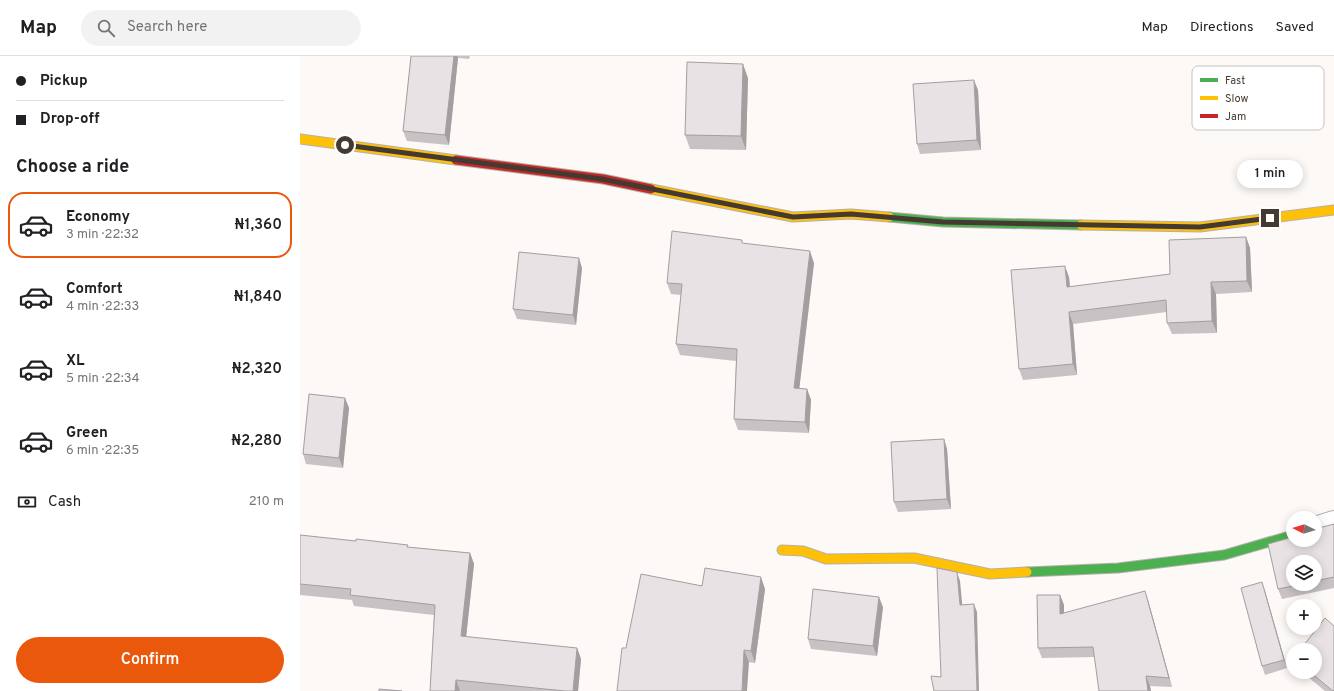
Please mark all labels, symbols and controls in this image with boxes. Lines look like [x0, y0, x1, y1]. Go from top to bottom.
search box [81, 10, 361, 46]
text: Map [20, 16, 57, 40]
icon: search [95, 17, 117, 39]
text: Search here [127, 18, 207, 37]
text: Map [1142, 19, 1168, 36]
text: Directions [1190, 19, 1254, 36]
text: Saved [1276, 19, 1314, 36]
legend [1192, 66, 1324, 130]
text: Pickup [40, 72, 88, 91]
text: Fast [1225, 74, 1245, 88]
text: Slow [1225, 92, 1248, 106]
text: Drop-off [40, 110, 100, 129]
text: Jam [1225, 110, 1246, 124]
route start [336, 136, 354, 154]
text: Choose a ride [16, 156, 129, 179]
callout: 1 min [1237, 160, 1303, 188]
text: 1 min [1255, 166, 1285, 182]
icon: car [18, 207, 54, 243]
text: Economy [66, 208, 130, 227]
route end [1261, 209, 1279, 227]
text: ₦1,360 [235, 216, 282, 235]
text: 3 min · 22:32 [66, 227, 139, 243]
icon: car [18, 279, 54, 315]
text: Comfort [66, 280, 123, 299]
text: ₦1,840 [234, 288, 282, 307]
text: 4 min · 22:33 [66, 299, 139, 315]
icon: car [18, 351, 54, 387]
text: XL [66, 352, 84, 371]
text: ₦2,320 [232, 360, 282, 379]
text: 5 min · 22:34 [66, 371, 140, 387]
icon: car [18, 423, 54, 459]
text: Green [66, 424, 108, 443]
text: ₦2,280 [231, 432, 282, 451]
text: 6 min · 22:35 [66, 443, 139, 459]
icon: cash [16, 491, 38, 513]
text: Cash [48, 493, 81, 512]
text: 210 m [249, 494, 284, 510]
north arrow [1286, 511, 1322, 547]
map controls [1286, 511, 1322, 679]
button: layers [1286, 555, 1322, 591]
button: + [1286, 599, 1322, 635]
button: Confirm [16, 637, 284, 683]
button: − [1286, 643, 1322, 679]

